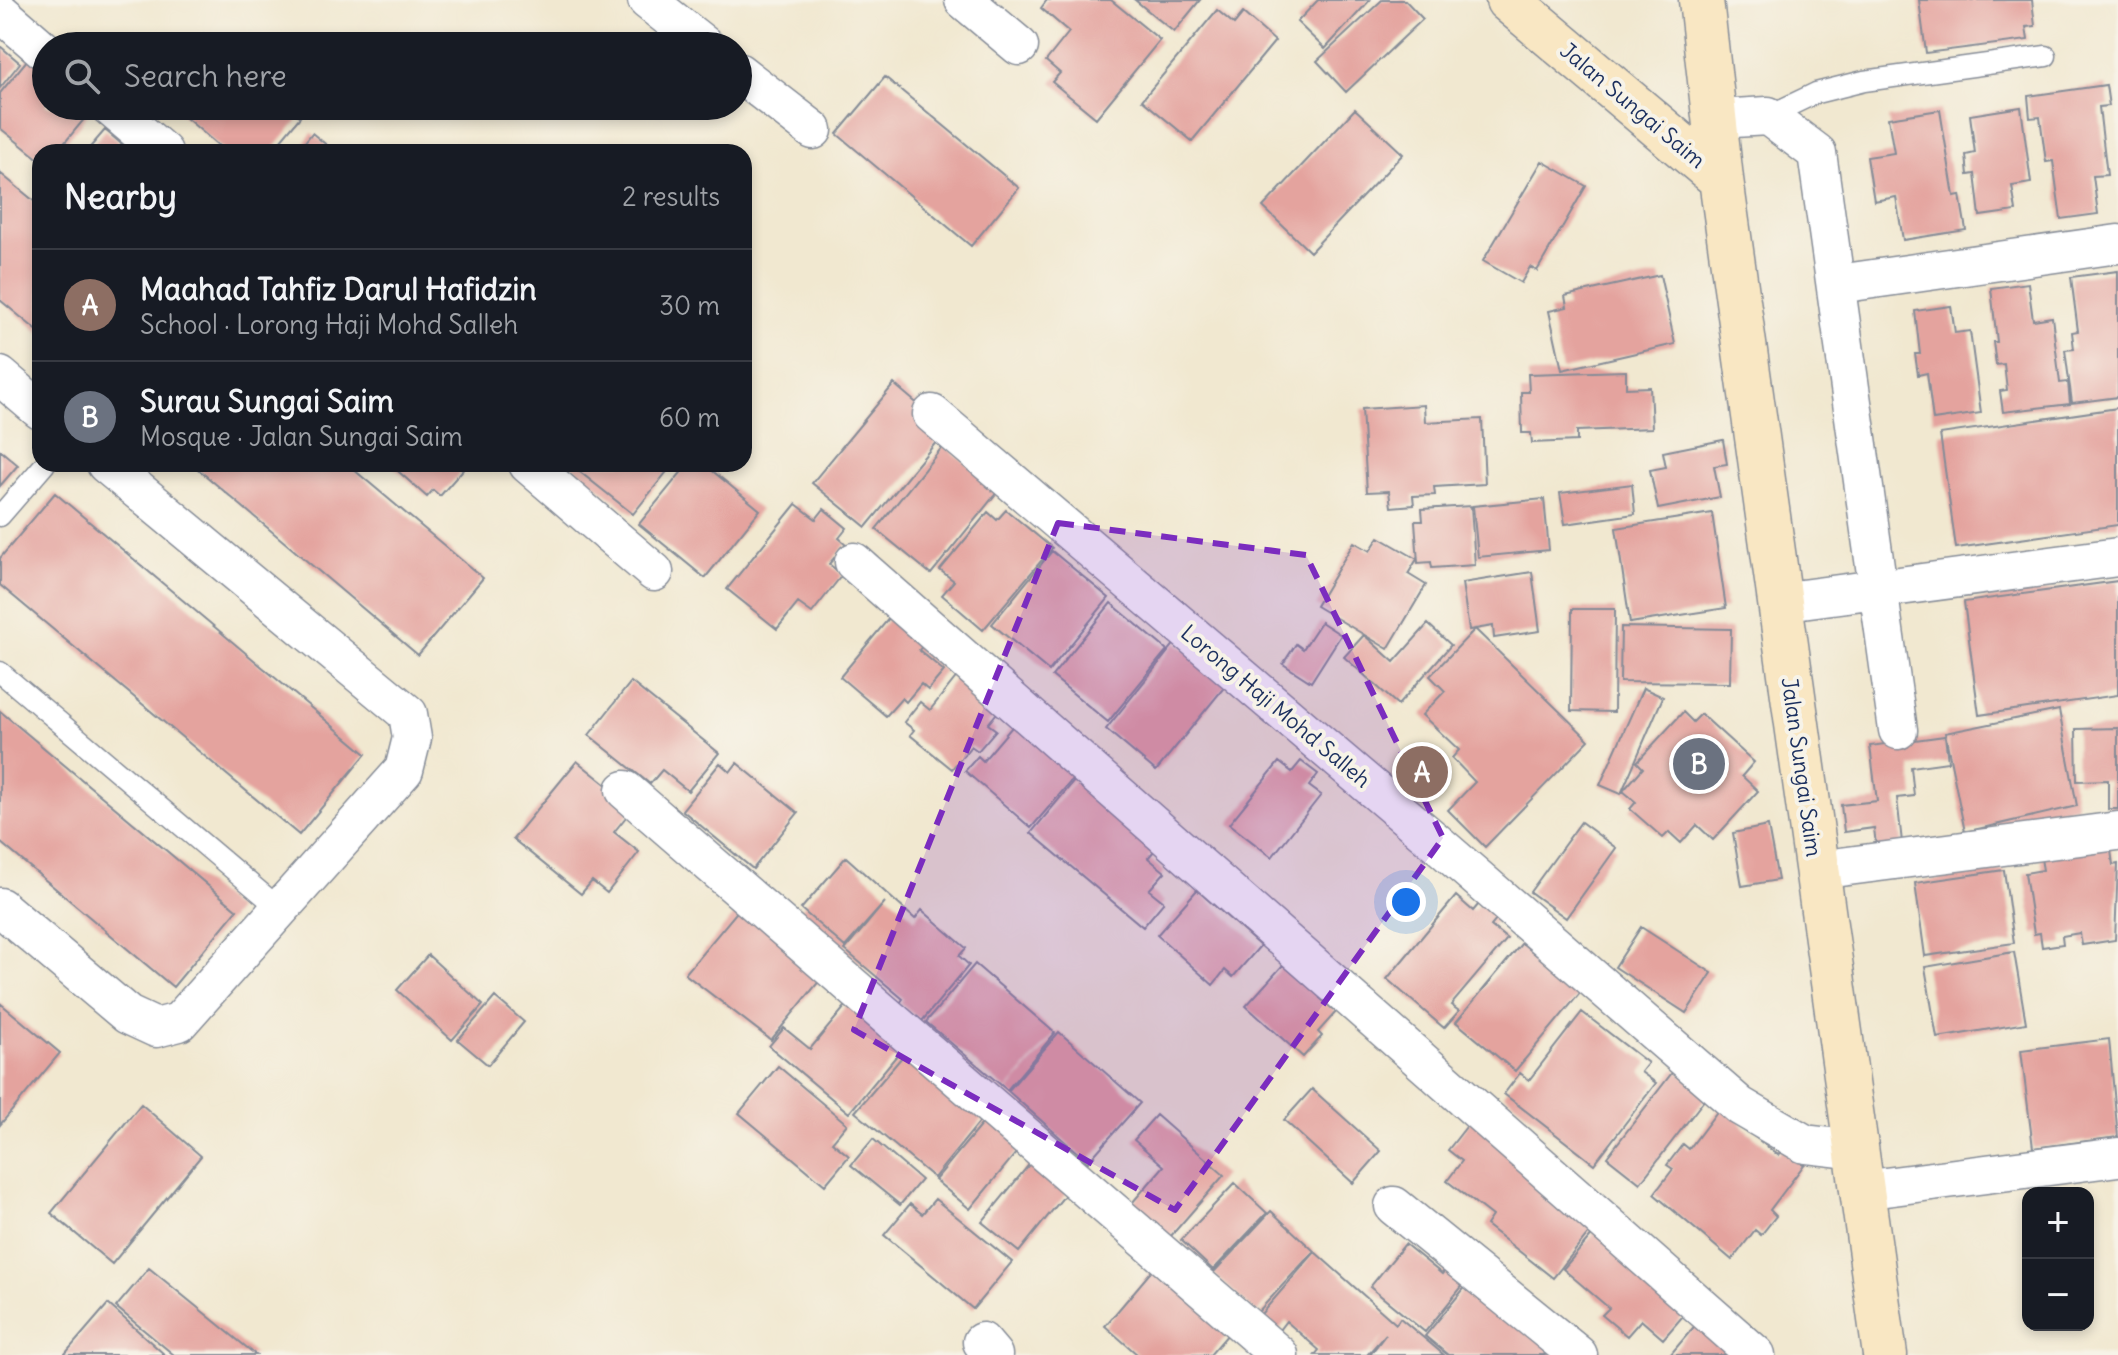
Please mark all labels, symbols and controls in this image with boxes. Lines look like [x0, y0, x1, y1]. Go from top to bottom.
search box [32, 32, 752, 120]
street label: Jalan Sungai Saim [1555, 36, 1711, 174]
icon: search [60, 54, 104, 98]
text: Search here [124, 57, 287, 95]
text: Nearby [64, 175, 177, 218]
text: 2 results [622, 180, 720, 213]
text: Maahad Tahfiz Darul Hafidzin [140, 270, 537, 308]
text: A [82, 289, 98, 322]
text: 30 m [659, 289, 720, 322]
text: School · Lorong Haji Mohd Salleh [140, 308, 518, 341]
text: Surau Sungai Saim [140, 382, 394, 420]
text: B [81, 401, 99, 434]
text: 60 m [659, 401, 720, 434]
text: Mosque · Jalan Sungai Saim [140, 420, 463, 453]
street label: Lorong Haji Mohd Salleh [1175, 618, 1377, 794]
street label: Jalan Sungai Saim [1776, 675, 1828, 859]
pin: B [1673, 734, 1725, 794]
pin: A [1396, 742, 1448, 802]
your location [1386, 882, 1426, 922]
map controls [2022, 1187, 2094, 1331]
button: + [2022, 1187, 2094, 1259]
button: − [2022, 1259, 2094, 1331]

